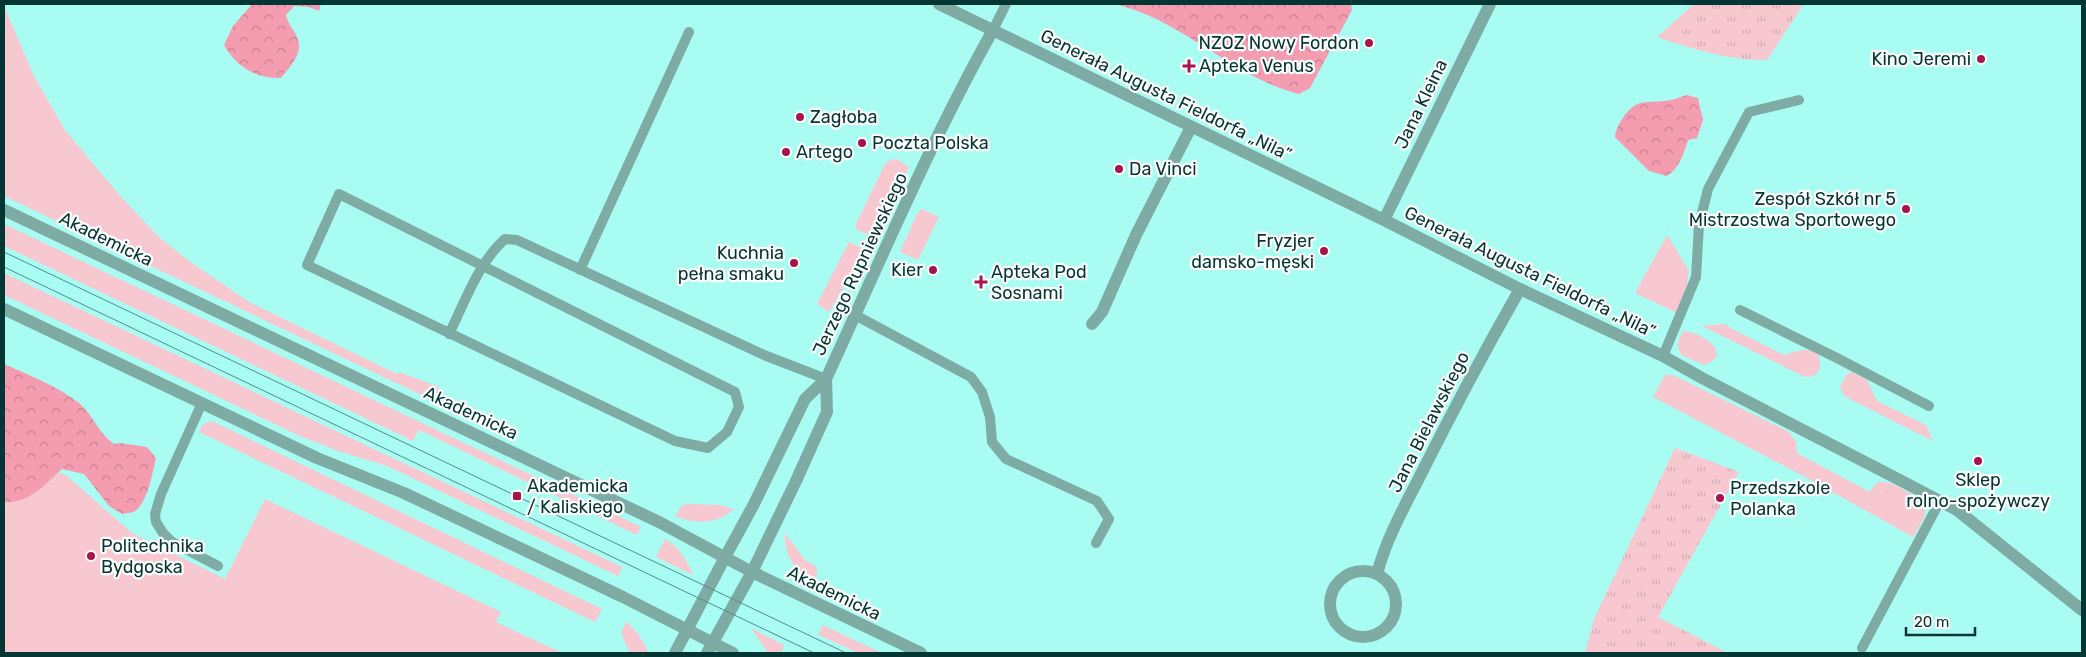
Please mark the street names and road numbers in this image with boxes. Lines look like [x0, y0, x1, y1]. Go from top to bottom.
street label: Generała Augusta Fieldorfa „Nila” [1037, 24, 1295, 166]
street label: Jana Kleina [1390, 56, 1452, 152]
street label: Jerzego Rupniewskiego [808, 169, 912, 359]
street label: Generała Augusta Fieldorfa „Nila” [1401, 201, 1659, 343]
street label: Akademicka [56, 207, 156, 271]
street label: Jana Bielawskiego [1384, 348, 1474, 496]
street label: Akademicka [420, 382, 522, 444]
street label: Akademicka [784, 561, 884, 625]

